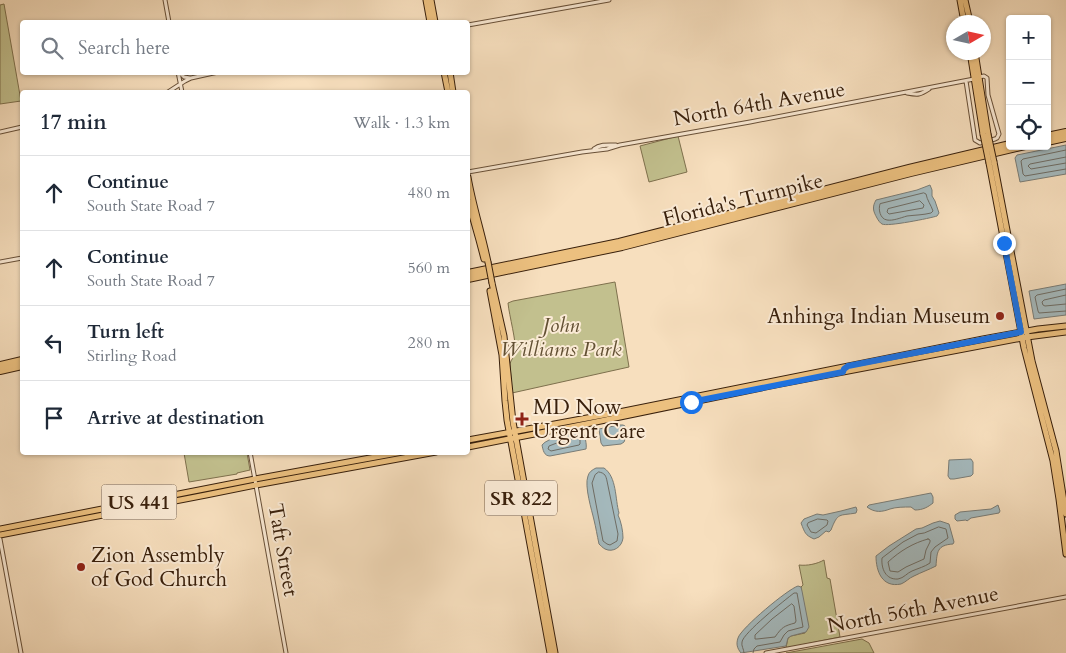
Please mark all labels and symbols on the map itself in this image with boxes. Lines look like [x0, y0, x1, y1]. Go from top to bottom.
north arrow [946, 15, 991, 60]
street label: North 64th Avenue [671, 75, 847, 133]
street label: Florida's Turnpike [660, 166, 826, 234]
route end [993, 232, 1016, 255]
place label: Anhinga Indian Museum [767, 302, 990, 331]
marker: Anhinga Indian Museum [994, 310, 1006, 322]
park label: John Williams Park [500, 311, 622, 364]
route start [680, 391, 703, 414]
place label: MD Now Urgent Care [533, 393, 646, 446]
marker: MD Now Urgent Care [515, 412, 529, 426]
road number: SR 822 [485, 480, 557, 516]
road number: US 441 [102, 484, 176, 520]
street label: Taft Street [261, 501, 305, 599]
place label: Zion Assembly of God Church [91, 541, 228, 594]
marker: Zion Assembly of God Church [75, 561, 87, 573]
street label: North 56th Avenue [825, 579, 1001, 641]

